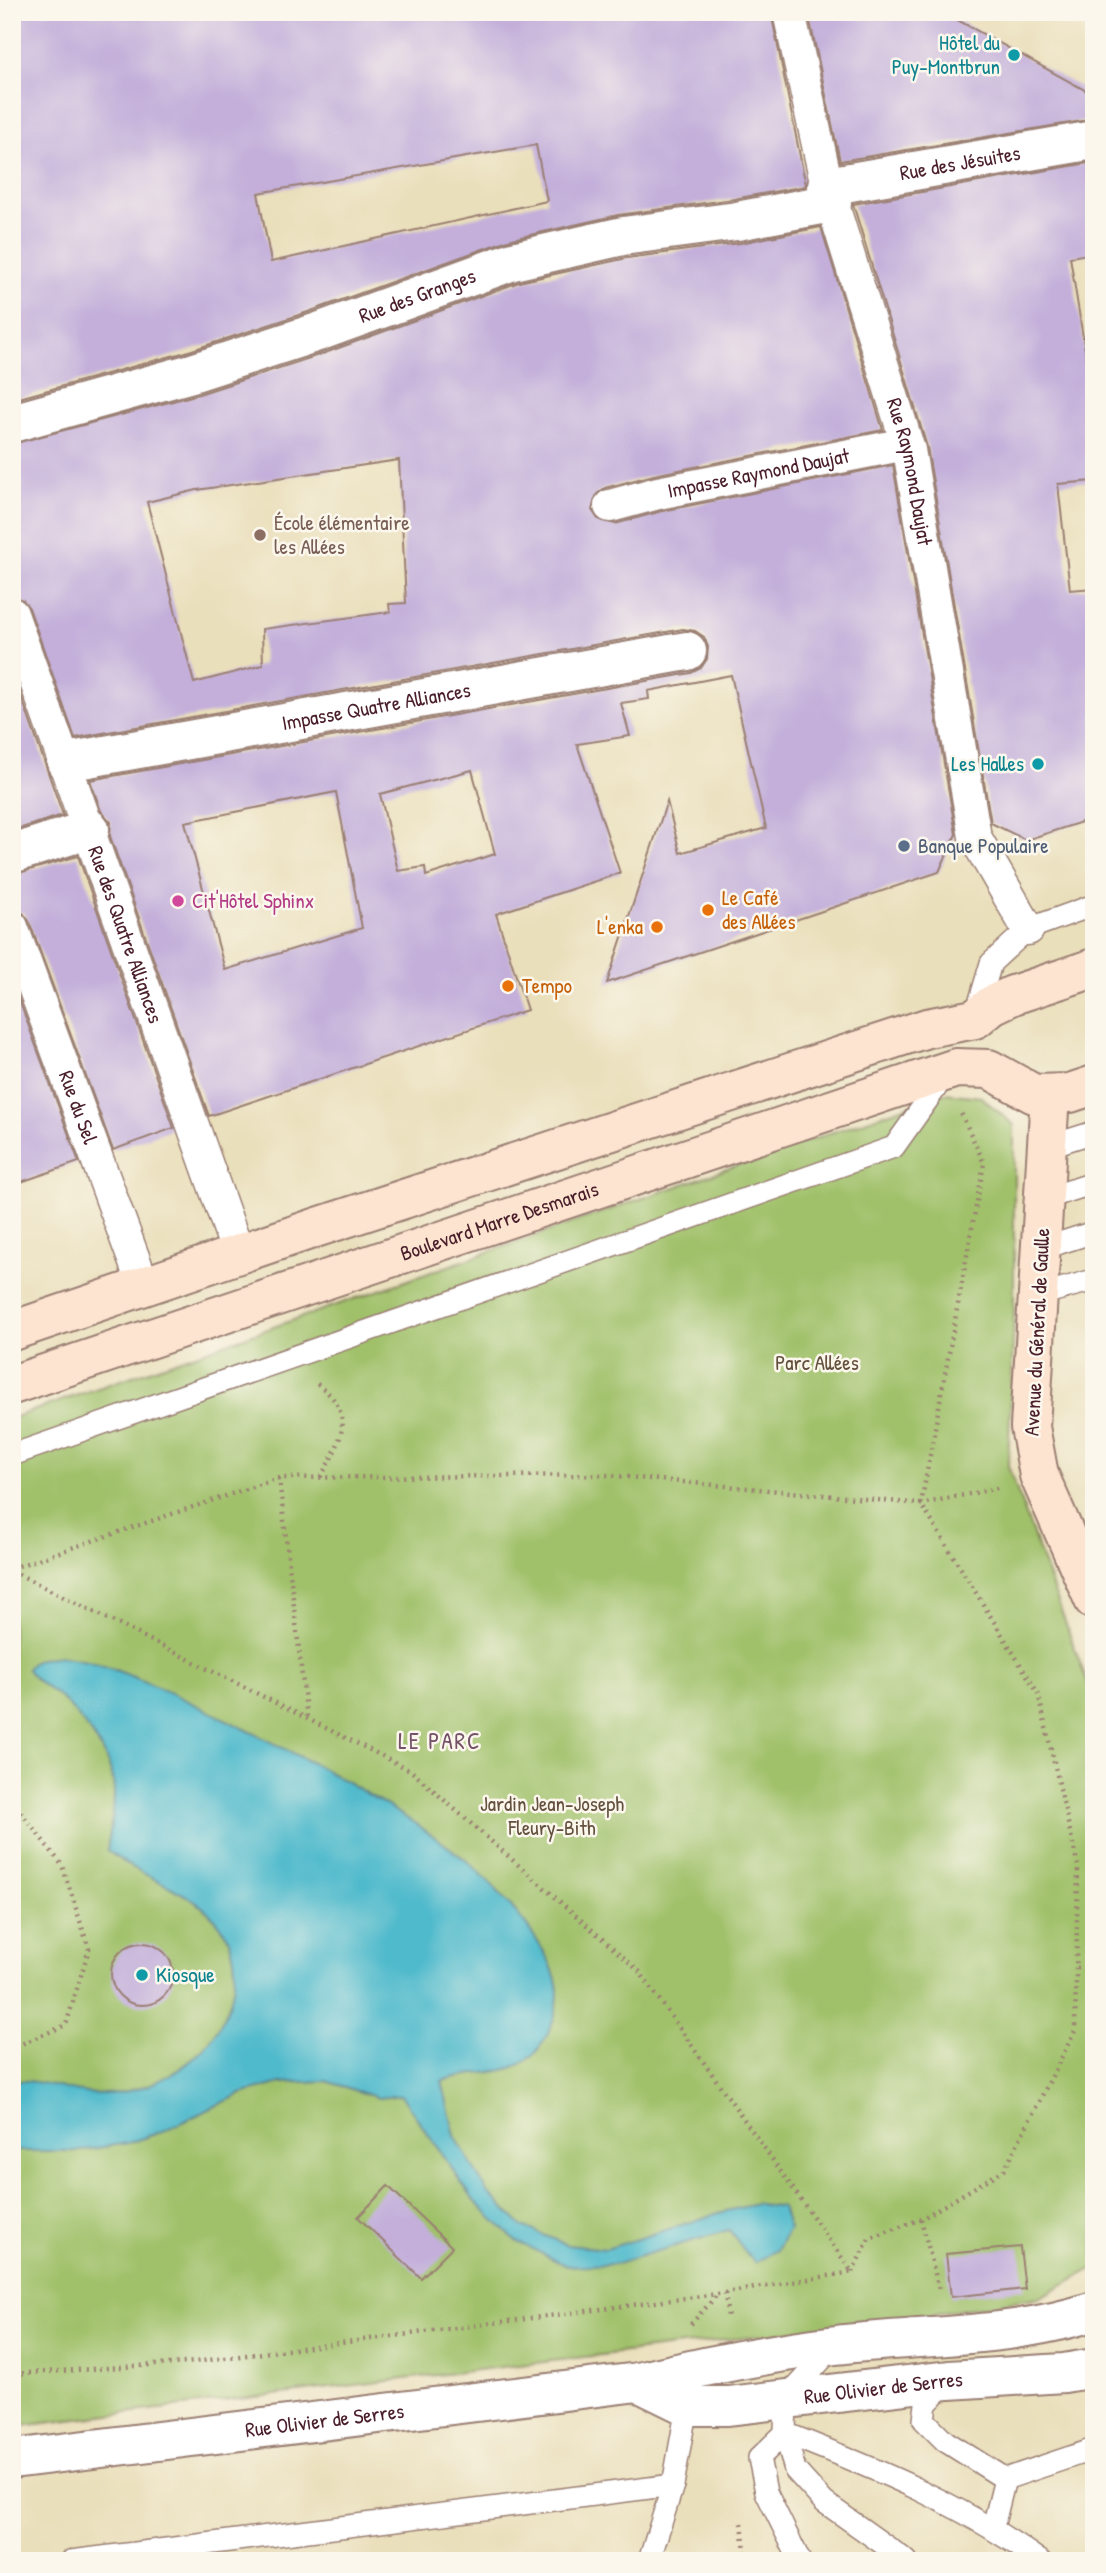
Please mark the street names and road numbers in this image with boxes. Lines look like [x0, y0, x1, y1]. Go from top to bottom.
street label: Rue des Jésuites [898, 138, 1022, 187]
street label: Rue des Granges [355, 261, 480, 330]
street label: Rue Raymond Daujat [880, 394, 940, 548]
street label: Impasse Raymond Daujat [665, 440, 852, 505]
street label: Impasse Quatre Alliances [279, 675, 473, 737]
street label: Rue des Quatre Alliances [81, 842, 171, 1027]
street label: Rue du Sel [52, 1066, 105, 1148]
street label: Boulevard Marre Desmarais [396, 1174, 602, 1268]
street label: Avenue du Général de Gaulle [1017, 1227, 1056, 1437]
street label: Rue Olivier de Serres [802, 2364, 964, 2411]
street label: Rue Olivier de Serres [244, 2396, 406, 2444]

